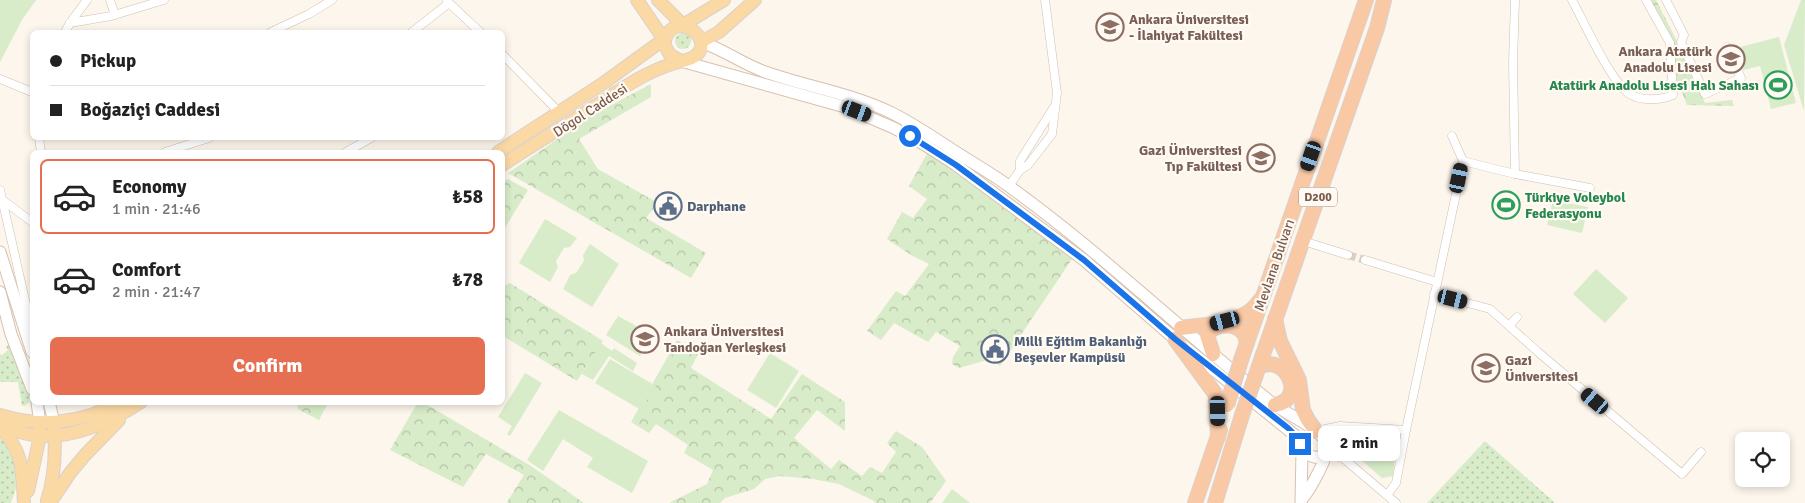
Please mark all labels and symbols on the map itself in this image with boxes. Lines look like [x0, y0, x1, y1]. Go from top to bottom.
place label: Ankara Üniversitesi - İlahiyat Fakültesi [1129, 11, 1249, 44]
school or university icon: Ankara Üniversitesi - İlahiyat Fakültesi [1095, 12, 1125, 42]
place label: Ankara Atatürk Anadolu Lisesi [1618, 43, 1713, 76]
school or university icon: Ankara Atatürk Anadolu Lisesi [1716, 44, 1746, 74]
sports icon: Atatürk Anadolu Lisesi Halı Sahası [1763, 70, 1793, 100]
place label: Atatürk Anadolu Lisesi Halı Sahası [1549, 77, 1759, 94]
street label: Dögol Caddesi [550, 80, 631, 141]
car [840, 99, 873, 123]
route start [899, 125, 921, 147]
car [1299, 139, 1322, 173]
place label: Gazi Üniversitesi Tıp Fakültesi [1139, 142, 1242, 175]
school or university icon: Gazi Üniversitesi Tıp Fakültesi [1246, 143, 1276, 173]
car [1448, 162, 1469, 194]
road number: D200 [1299, 188, 1337, 206]
place label: Türkiye Voleybol Federasyonu [1525, 189, 1626, 222]
sports icon: Türkiye Voleybol Federasyonu [1491, 190, 1521, 220]
public building icon: Darphane [653, 191, 683, 221]
place label: Darphane [687, 198, 746, 215]
street label: Mevlana Bulvarı [1251, 217, 1298, 313]
car [1436, 288, 1469, 310]
car [1208, 310, 1241, 332]
place label: Ankara Üniversitesi Tandoğan Yerleşkesi [664, 323, 786, 356]
school or university icon: Ankara Üniversitesi Tandoğan Yerleşkesi [630, 324, 660, 354]
place label: Milli Eğitim Bakanlığı Beşevler Kampüsü [1014, 333, 1147, 366]
public building icon: Milli Eğitim Bakanlığı Beşevler Kampüsü [980, 334, 1010, 364]
place label: Gazi Üniversitesi [1505, 352, 1578, 385]
school or university icon: Gazi Üniversitesi [1471, 353, 1501, 383]
car [1578, 386, 1611, 416]
car [1210, 396, 1225, 426]
callout: 2 min [1318, 426, 1400, 462]
route end [1289, 433, 1311, 455]

